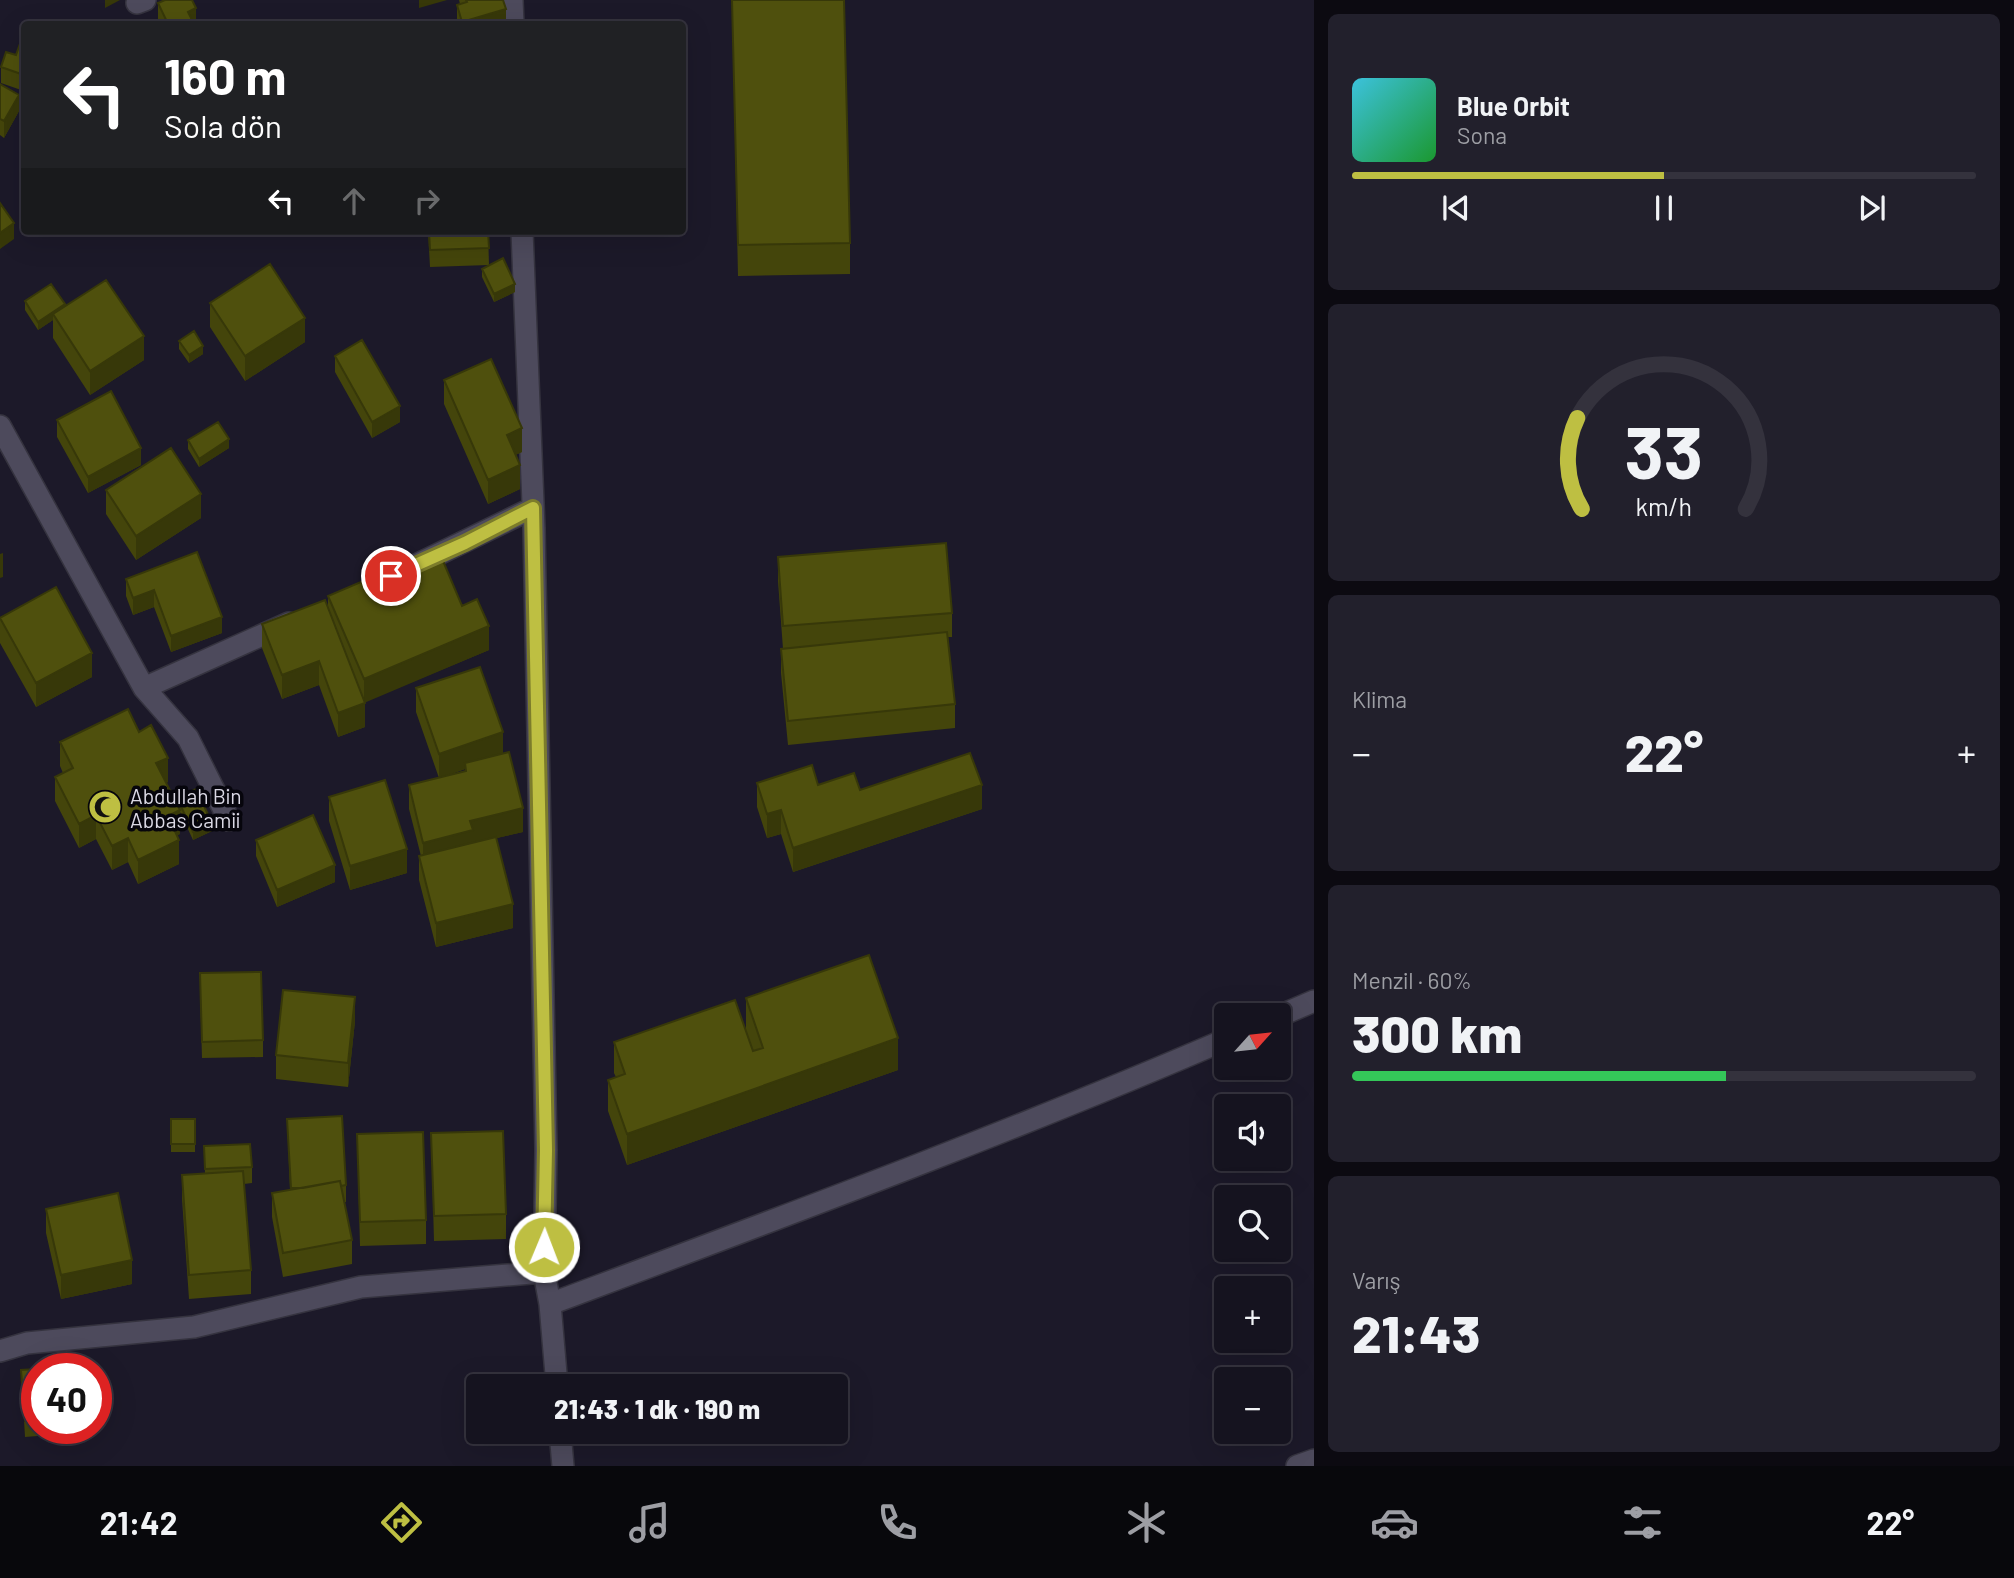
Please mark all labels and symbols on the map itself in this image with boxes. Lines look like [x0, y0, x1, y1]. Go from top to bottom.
pin [361, 546, 421, 606]
place label: Abdullah Bin Abbas Camii [130, 783, 242, 832]
mosque icon: Abdullah Bin Abbas Camii [86, 788, 124, 826]
north arrow [1214, 1003, 1292, 1080]
position arrow [507, 1210, 581, 1284]
speed limit sign: 40 [21, 1353, 112, 1444]

